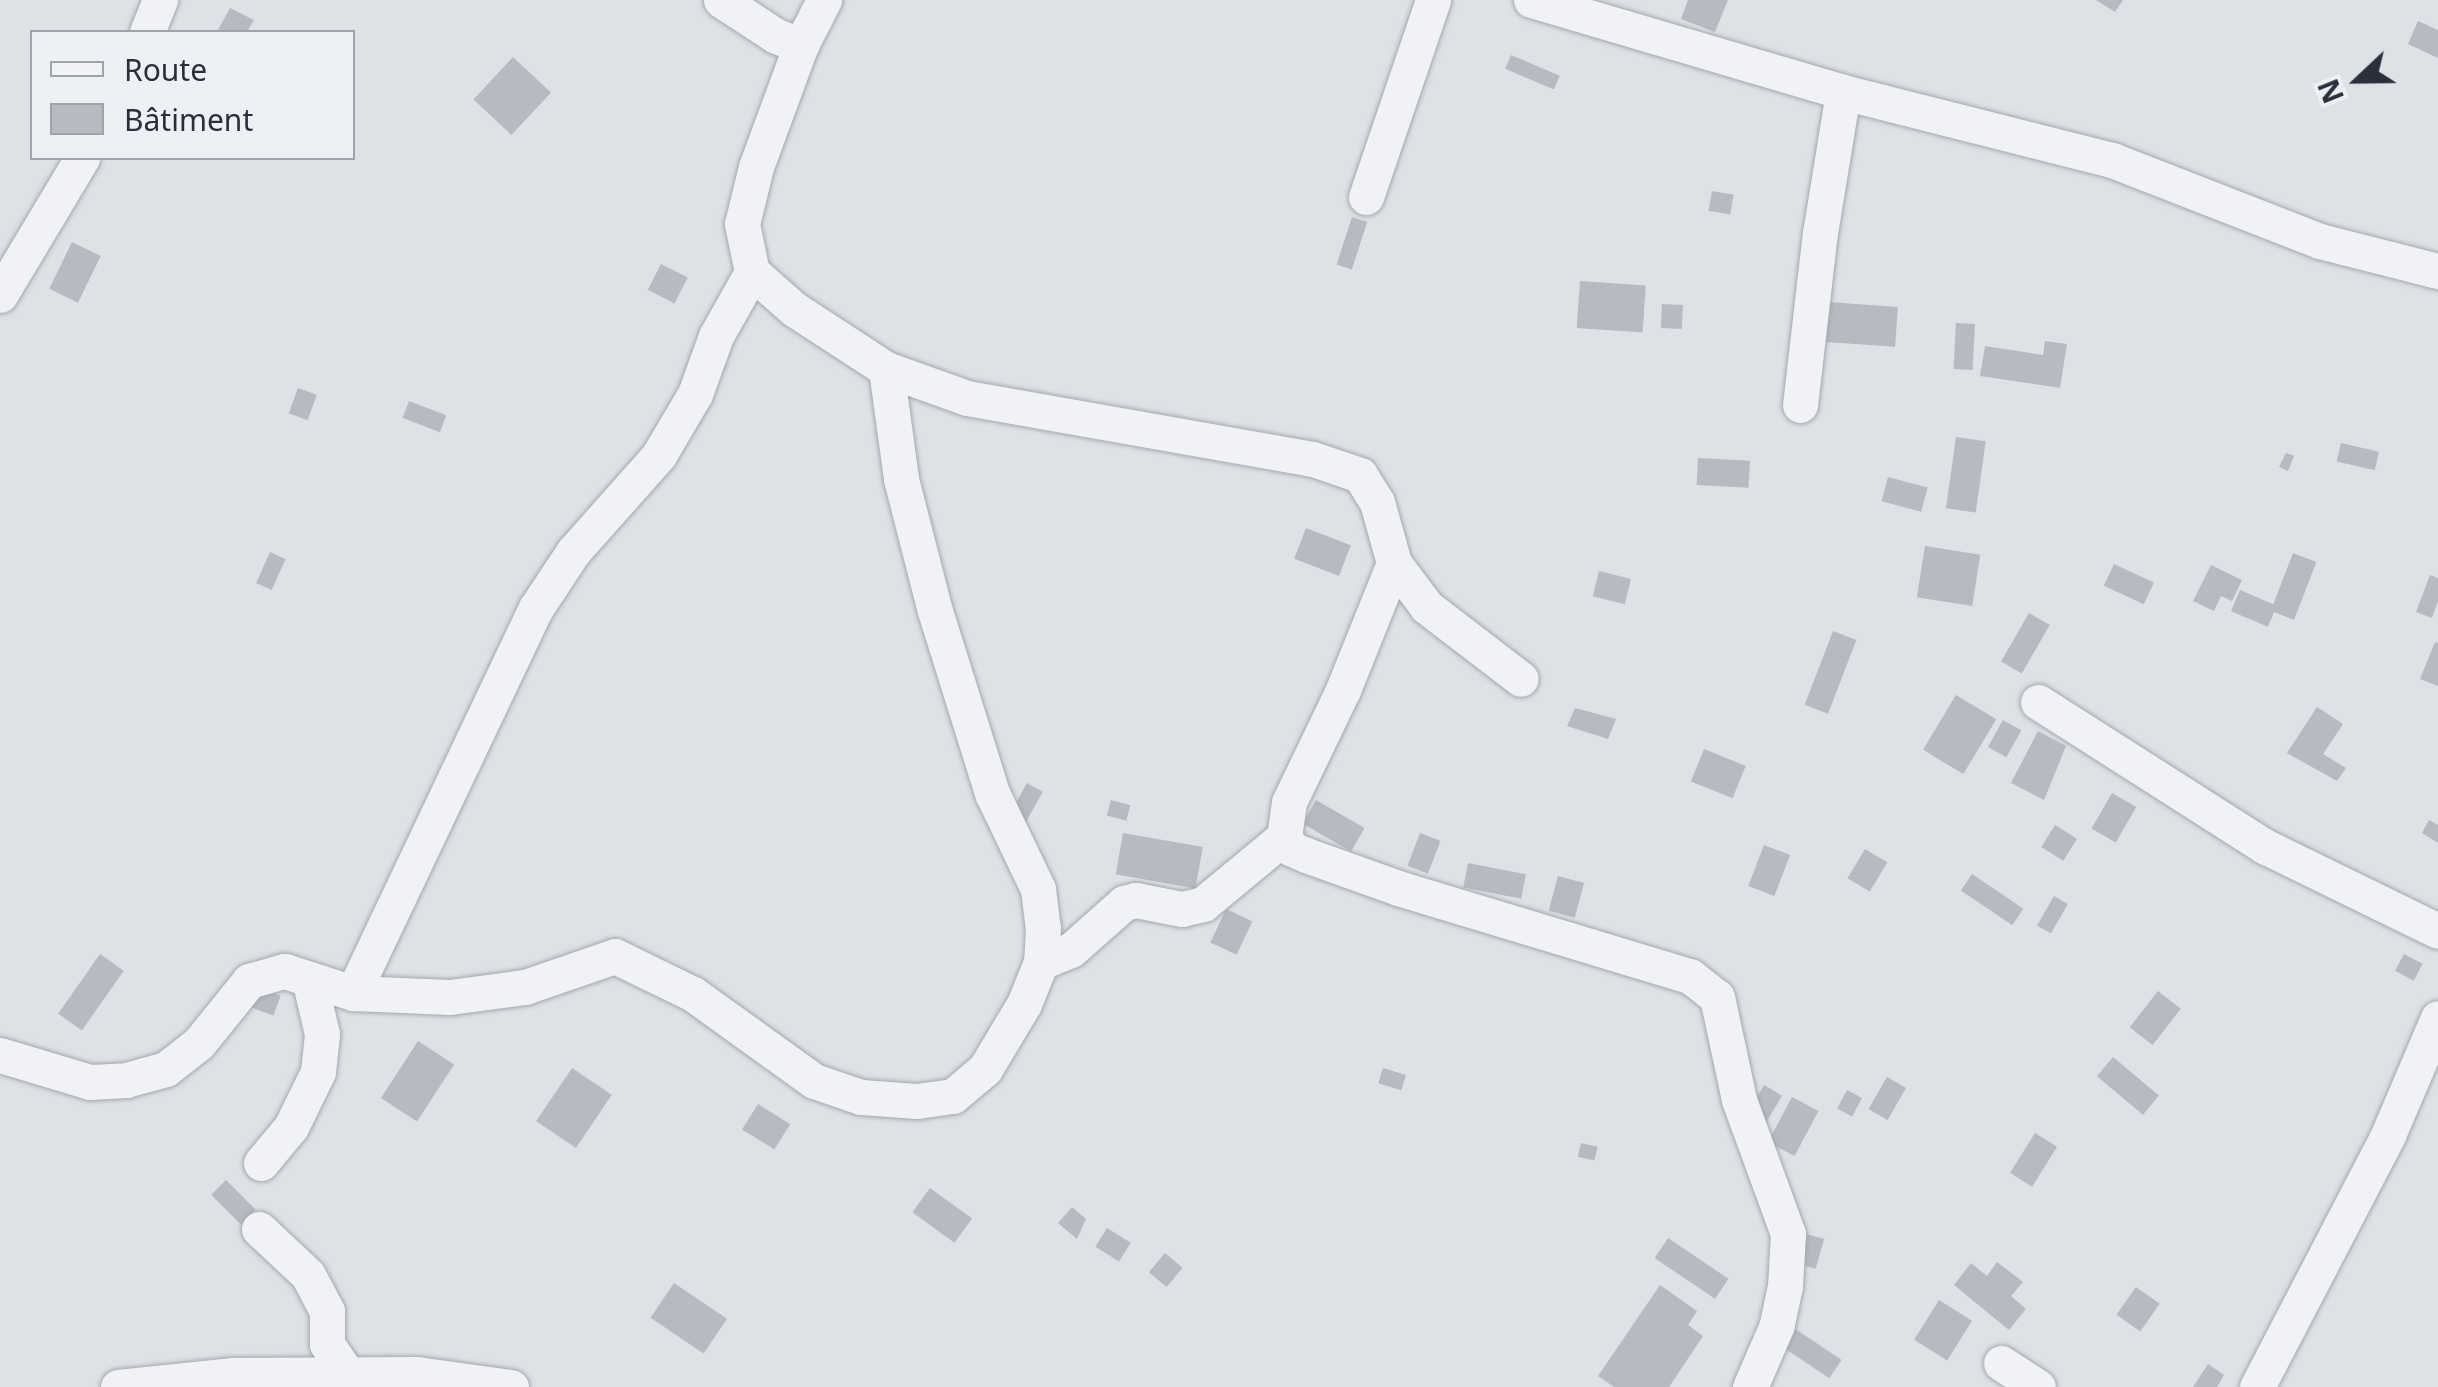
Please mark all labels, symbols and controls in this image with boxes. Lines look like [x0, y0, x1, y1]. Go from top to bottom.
legend [30, 30, 355, 160]
north arrow [2308, 30, 2408, 130]
text: Route [124, 49, 207, 90]
text: N [2308, 74, 2352, 109]
text: Bâtiment [124, 99, 253, 140]

